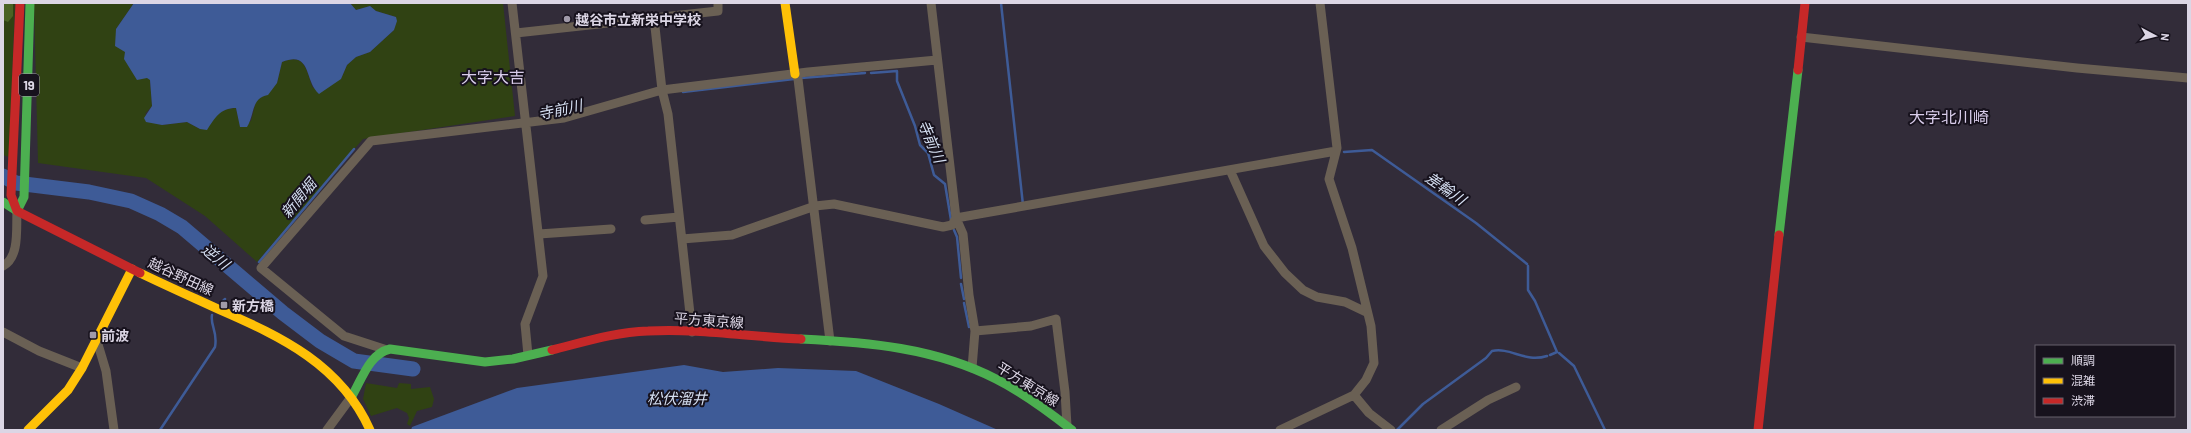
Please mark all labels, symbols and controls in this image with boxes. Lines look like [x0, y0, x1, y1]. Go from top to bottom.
place label: 越谷市立新栄中学校 [575, 11, 701, 28]
marker: 越谷市立新栄中学校 [562, 14, 572, 24]
north arrow [2135, 16, 2175, 56]
text: N [2159, 33, 2172, 42]
district label: 大字大吉 [461, 67, 525, 86]
road number: 19 [19, 74, 39, 96]
water label: 寺前川 [536, 95, 586, 122]
district label: 大字北川崎 [1909, 107, 1989, 126]
water label: 寺前川 [915, 117, 950, 167]
water label: 差輪川 [1422, 168, 1471, 209]
water label: 新開堀 [277, 173, 321, 221]
water label: 逆川 [199, 240, 235, 274]
street label: 越谷野田線 [146, 254, 216, 298]
place label: 新方橋 [232, 297, 274, 314]
marker: 新方橋 [219, 300, 229, 310]
street label: 平方東京線 [673, 309, 745, 331]
place label: 前波 [101, 327, 129, 344]
marker: 前波 [88, 330, 98, 340]
legend [2035, 345, 2175, 417]
text: 順調 [2071, 353, 2095, 367]
street label: 平方東京線 [994, 358, 1062, 410]
text: 混雑 [2071, 373, 2095, 387]
water label: 松伏溜井 [647, 389, 709, 407]
text: 渋滞 [2071, 393, 2095, 407]

